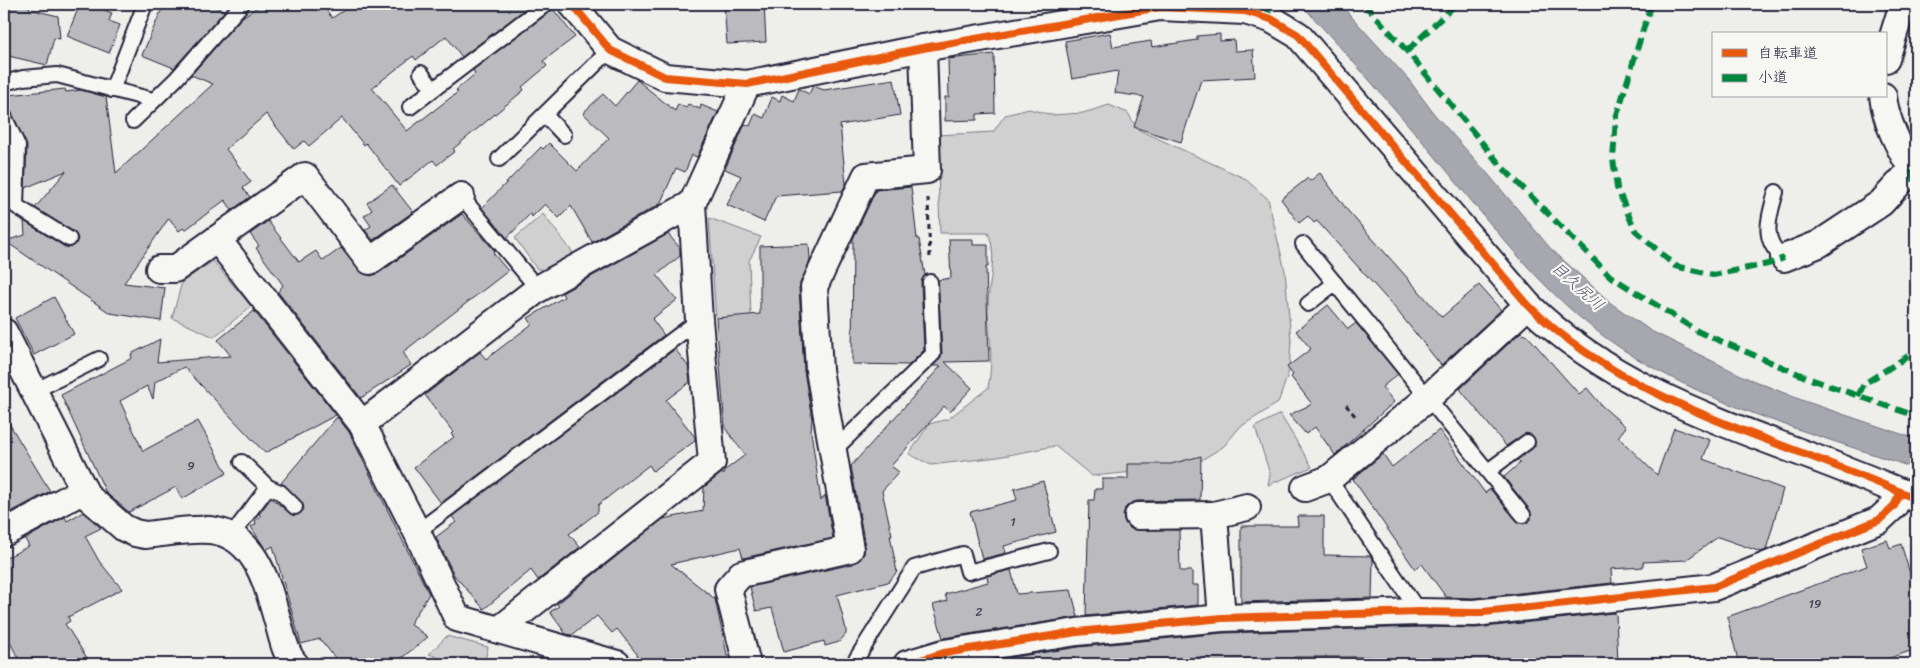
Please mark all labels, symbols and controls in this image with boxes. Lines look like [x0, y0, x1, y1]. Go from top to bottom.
legend [1712, 32, 1888, 98]
text: 自転車道 [1758, 40, 1818, 66]
text: 小道 [1758, 64, 1788, 90]
water label: 目久尻川 [1545, 254, 1611, 318]
house number: 9 [187, 455, 195, 477]
house number: 1 [1010, 511, 1016, 533]
house number: 19 [1809, 593, 1821, 615]
house number: 2 [976, 601, 983, 623]

